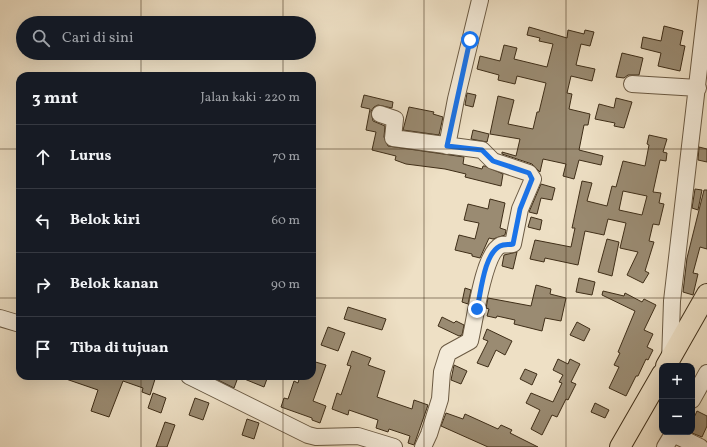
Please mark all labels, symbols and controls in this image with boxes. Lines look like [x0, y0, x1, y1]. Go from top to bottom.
search box [16, 16, 316, 60]
icon: search [30, 27, 52, 49]
text: Cari di sini [62, 28, 133, 49]
route start [461, 31, 479, 49]
text: 3 mnt [32, 87, 78, 110]
text: Jalan kaki · 220 m [200, 89, 300, 107]
icon: ahead [32, 146, 54, 168]
text: Lurus [70, 146, 111, 167]
text: 70 m [272, 148, 300, 166]
icon: left [32, 210, 54, 232]
text: Belok kiri [70, 210, 140, 231]
text: 60 m [272, 212, 300, 230]
icon: right [32, 274, 54, 296]
text: Belok kanan [70, 274, 159, 295]
text: 90 m [271, 276, 300, 294]
route end [468, 300, 486, 318]
icon: arrive [32, 338, 54, 360]
text: Tiba di tujuan [70, 338, 169, 359]
map controls [659, 363, 695, 435]
button: + [659, 363, 695, 399]
button: − [659, 399, 695, 435]

